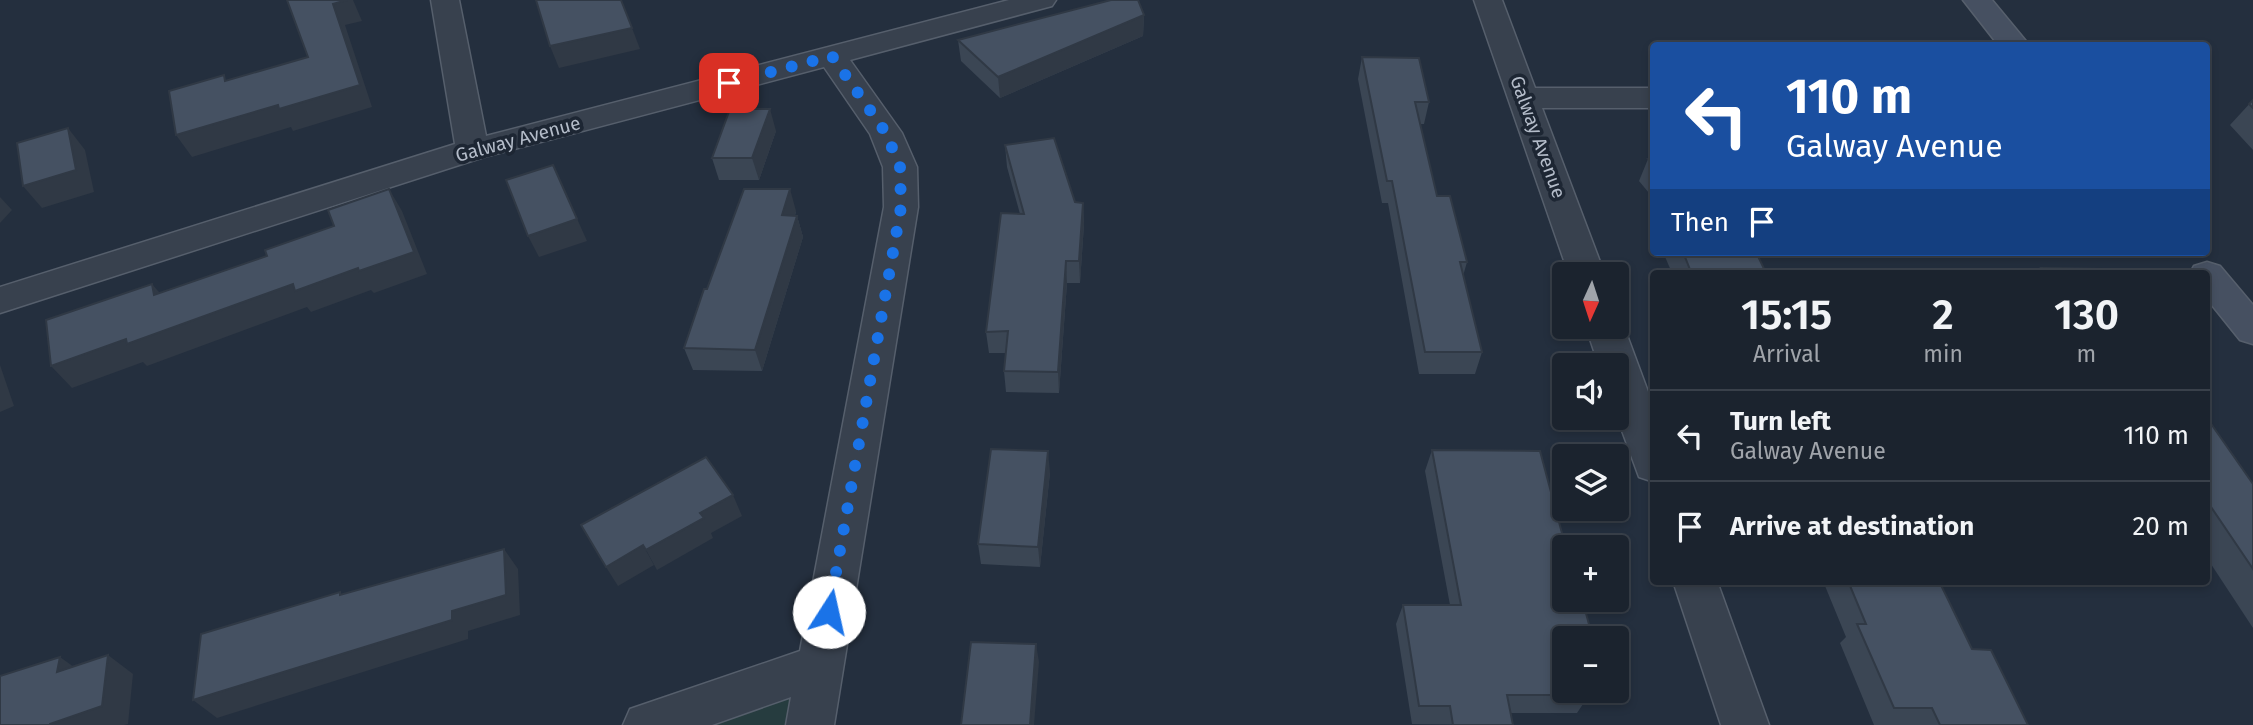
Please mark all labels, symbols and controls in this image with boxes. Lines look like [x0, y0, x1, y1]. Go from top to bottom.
pin [699, 53, 759, 113]
icon: arrive [710, 64, 748, 102]
text: 110 m [1786, 67, 1912, 126]
icon: left [1671, 70, 1762, 161]
street label: Galway Avenue [1505, 73, 1571, 201]
street label: Galway Avenue [453, 111, 583, 167]
text: Galway Avenue [1786, 127, 2003, 165]
icon: arrive [1743, 203, 1781, 241]
text: Then [1671, 207, 1729, 238]
north arrow [1552, 262, 1629, 340]
map controls [1552, 262, 1629, 703]
text: 15:15 [1741, 290, 1832, 340]
text: 2 [1932, 290, 1954, 340]
text: 130 [2054, 290, 2119, 340]
text: Arrival [1753, 340, 1820, 368]
text: min [1923, 340, 1963, 368]
text: m [2077, 340, 2096, 368]
button: sound [1552, 353, 1629, 430]
text: Turn left [1730, 406, 1831, 437]
icon: left [1671, 417, 1709, 455]
text: 110 m [2123, 420, 2189, 451]
text: Galway Avenue [1730, 437, 1886, 465]
button: layers [1552, 444, 1629, 521]
icon: arrive [1671, 508, 1709, 546]
text: Arrive at destination [1730, 511, 1974, 542]
text: 20 m [2132, 511, 2189, 542]
button: + [1552, 535, 1629, 612]
position arrow [792, 575, 866, 649]
button: − [1552, 626, 1629, 703]

